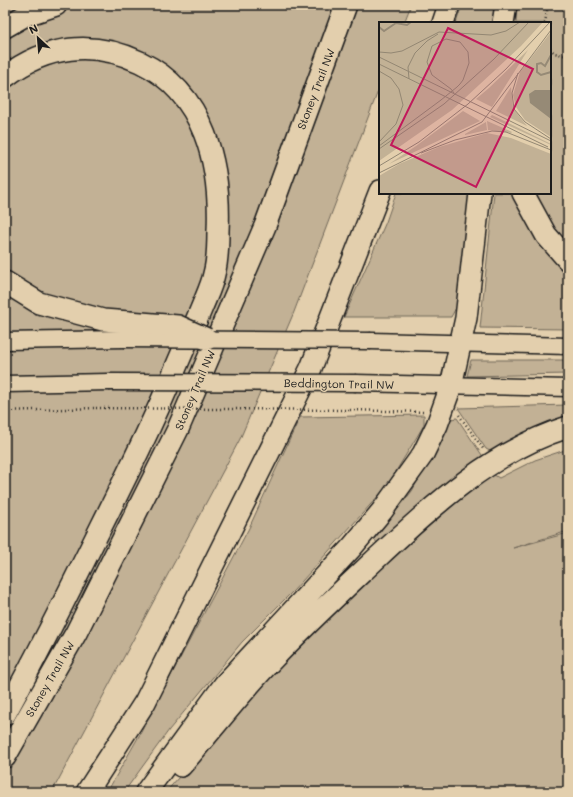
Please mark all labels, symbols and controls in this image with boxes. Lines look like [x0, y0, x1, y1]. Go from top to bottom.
north arrow [18, 18, 58, 58]
text: N [26, 20, 40, 37]
inset map [379, 22, 551, 194]
street label: Stoney Trail NW [293, 46, 338, 131]
street label: Stoney Trail NW [171, 347, 218, 432]
street label: Beddington Trail NW [284, 375, 394, 392]
street label: Stoney Trail NW [22, 638, 77, 720]

